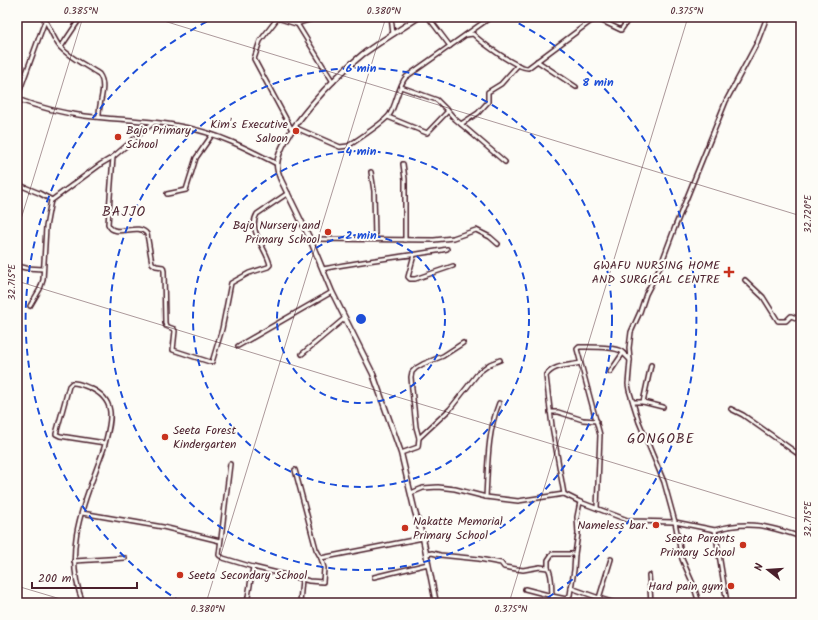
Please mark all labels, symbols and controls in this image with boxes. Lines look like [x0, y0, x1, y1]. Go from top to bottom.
text: 0.385°N [64, 3, 99, 19]
text: 0.380°N [367, 3, 401, 19]
text: 0.375°N [670, 3, 704, 19]
text: 6 min [346, 59, 377, 78]
text: 8 min [582, 73, 614, 92]
place label: Kim's Executive Saloon [210, 115, 289, 148]
place label: Bajo Primary School [126, 121, 191, 154]
marker: Kim's Executive Saloon [291, 126, 301, 136]
marker: Bajo Primary School [113, 132, 123, 142]
text: 4 min [346, 142, 377, 161]
text: 32.720°E [800, 194, 816, 233]
district label: BAJJO [102, 201, 146, 223]
place label: Bajo Nursery and Primary School [233, 216, 321, 249]
text: 2 min [345, 226, 377, 245]
marker: Bajo Nursery and Primary School [323, 227, 333, 237]
place label: GWAFU NURSING HOME AND SURGICAL CENTRE [592, 256, 721, 289]
text: 32.715°E [4, 263, 20, 300]
marker: GWAFU NURSING HOME AND SURGICAL CENTRE [723, 266, 735, 278]
centre of rings [354, 312, 368, 326]
place label: Seeta Forest Kindergarten [173, 421, 236, 454]
district label: GONGOBE [627, 428, 695, 450]
marker: Seeta Forest Kindergarten [160, 432, 170, 442]
text: 32.715°E [800, 500, 816, 537]
place label: Nakatte Memorial Primary School [413, 512, 503, 545]
place label: Nameless bar. [577, 516, 648, 535]
marker: Nameless bar. [651, 520, 661, 530]
marker: Nakatte Memorial Primary School [400, 523, 410, 533]
place label: Seeta Parents Primary School [660, 529, 735, 562]
marker: Seeta Parents Primary School [738, 540, 748, 550]
north arrow [748, 550, 788, 590]
text: N [750, 561, 769, 573]
scale bar [32, 564, 137, 590]
place label: Seeta Secondary School [188, 566, 307, 585]
text: 200 m [38, 569, 72, 588]
marker: Seeta Secondary School [175, 570, 185, 580]
place label: Hard pain gym [648, 577, 723, 596]
marker: Hard pain gym [726, 581, 736, 591]
text: 0.380°N [191, 601, 225, 617]
text: 0.375°N [494, 601, 528, 617]

